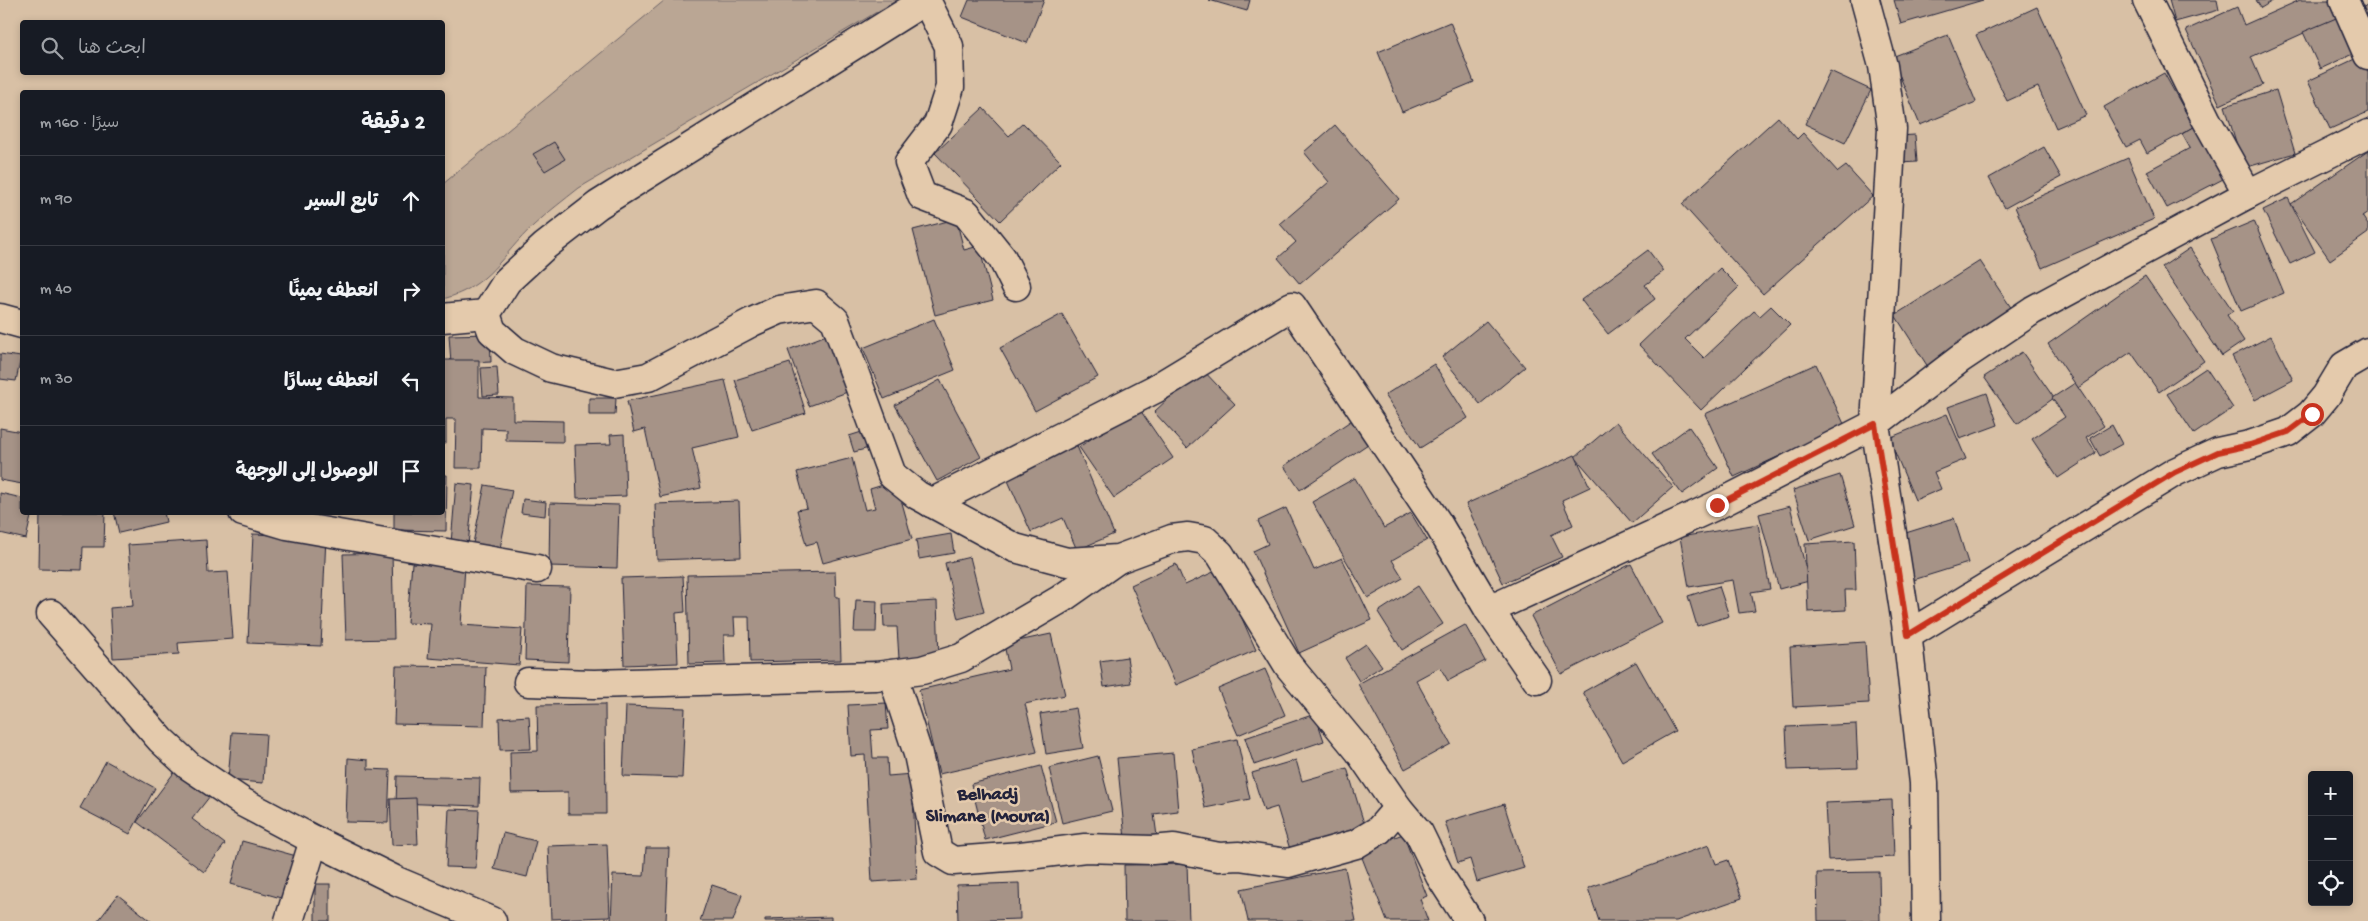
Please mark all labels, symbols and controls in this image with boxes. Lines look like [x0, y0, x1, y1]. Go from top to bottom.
search box [20, 20, 445, 75]
icon: search [38, 34, 66, 62]
text: ابحث هنا [78, 38, 146, 61]
text: 2 دقيقة [361, 112, 425, 137]
text: سيرًا · 160 m [40, 115, 119, 134]
icon: ahead [397, 187, 425, 215]
text: 90 m [40, 191, 72, 210]
text: تابع السير [306, 191, 378, 214]
icon: right [397, 277, 425, 305]
text: 40 m [40, 281, 72, 300]
text: انعطف يمينًا [289, 281, 378, 304]
icon: left [397, 367, 425, 395]
text: 30 m [40, 371, 73, 390]
text: انعطف يسارًا [284, 371, 378, 394]
route start [2301, 403, 2324, 426]
icon: arrive [397, 457, 425, 485]
text: الوصول إلى الوجهة [235, 461, 378, 484]
route end [1706, 494, 1729, 517]
map controls [2308, 771, 2353, 906]
button: + [2308, 771, 2353, 816]
district label: Belhadj Slimane (Moura) [926, 784, 1050, 829]
button: − [2308, 816, 2353, 861]
button: locate [2308, 861, 2353, 906]

